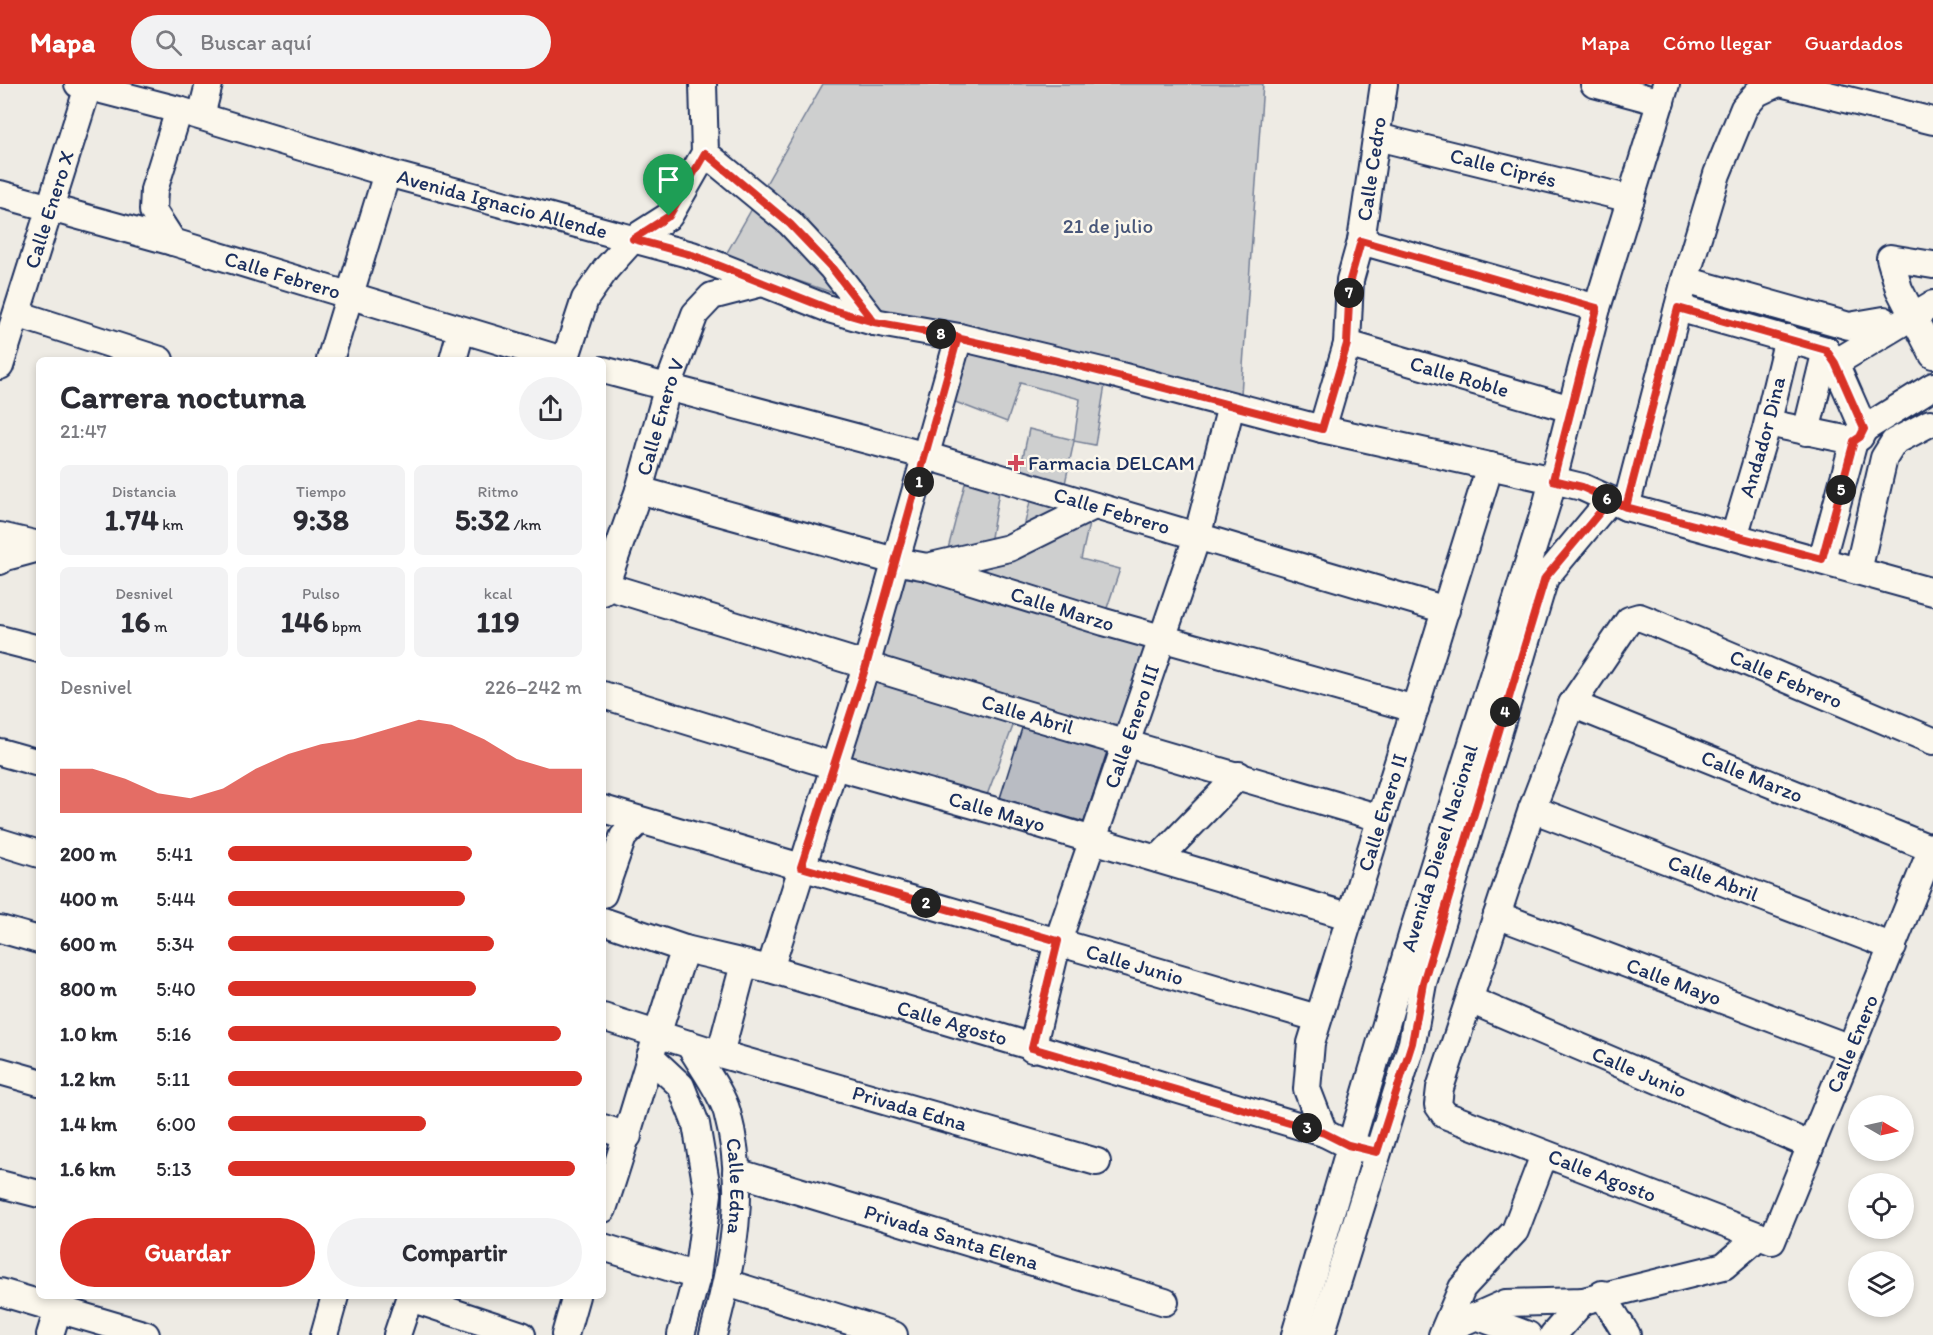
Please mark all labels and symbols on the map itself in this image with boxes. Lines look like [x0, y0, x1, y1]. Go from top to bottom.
street label: Calle Cedro [1351, 115, 1391, 223]
street label: Calle Ciprés [1448, 142, 1559, 192]
street label: Calle Enero X [19, 147, 79, 271]
pin [643, 154, 694, 216]
street label: Avenida Ignacio Allende [394, 163, 610, 244]
park label: 21 de julio [1063, 213, 1153, 238]
street label: Calle Febrero [222, 245, 344, 304]
pin: 7 [1334, 278, 1364, 308]
pin: 8 [926, 319, 956, 349]
street label: Calle Roble [1407, 350, 1512, 402]
street label: Calle Enero V [631, 354, 689, 478]
street label: Andador Dina [1733, 374, 1790, 500]
place label: Farmacia DELCAM [1028, 450, 1195, 475]
marker: Farmacia DELCAM [1009, 456, 1023, 470]
pin: 1 [904, 467, 934, 497]
pin: 5 [1826, 475, 1856, 505]
street label: Calle Febrero [1051, 481, 1173, 539]
pin: 6 [1592, 484, 1622, 514]
street label: Calle Marzo [1007, 581, 1117, 636]
street label: Calle Febrero [1726, 644, 1846, 713]
street label: Calle Enero III [1098, 661, 1164, 792]
street label: Calle Abril [979, 688, 1077, 740]
pin: 4 [1490, 697, 1520, 727]
street label: Avenida Diesel Nacional [1395, 741, 1483, 954]
street label: Calle Marzo [1698, 744, 1807, 808]
street label: Calle Enero II [1352, 750, 1412, 874]
street label: Calle Mayo [946, 786, 1049, 837]
street label: Calle Abril [1664, 849, 1762, 906]
pin: 2 [911, 888, 941, 918]
street label: Calle Junio [1083, 938, 1187, 990]
street label: Calle Mayo [1623, 952, 1725, 1010]
street label: Calle Enero [1821, 991, 1883, 1096]
street label: Calle Agosto [894, 994, 1011, 1051]
street label: Calle Junio [1588, 1041, 1691, 1103]
street label: Privada Edna [850, 1080, 970, 1136]
north arrow [1848, 1095, 1914, 1161]
pin: 3 [1292, 1113, 1322, 1143]
street label: Calle Edna [721, 1136, 750, 1236]
street label: Calle Agosto [1545, 1143, 1660, 1207]
street label: Privada Santa Elena [861, 1199, 1042, 1275]

